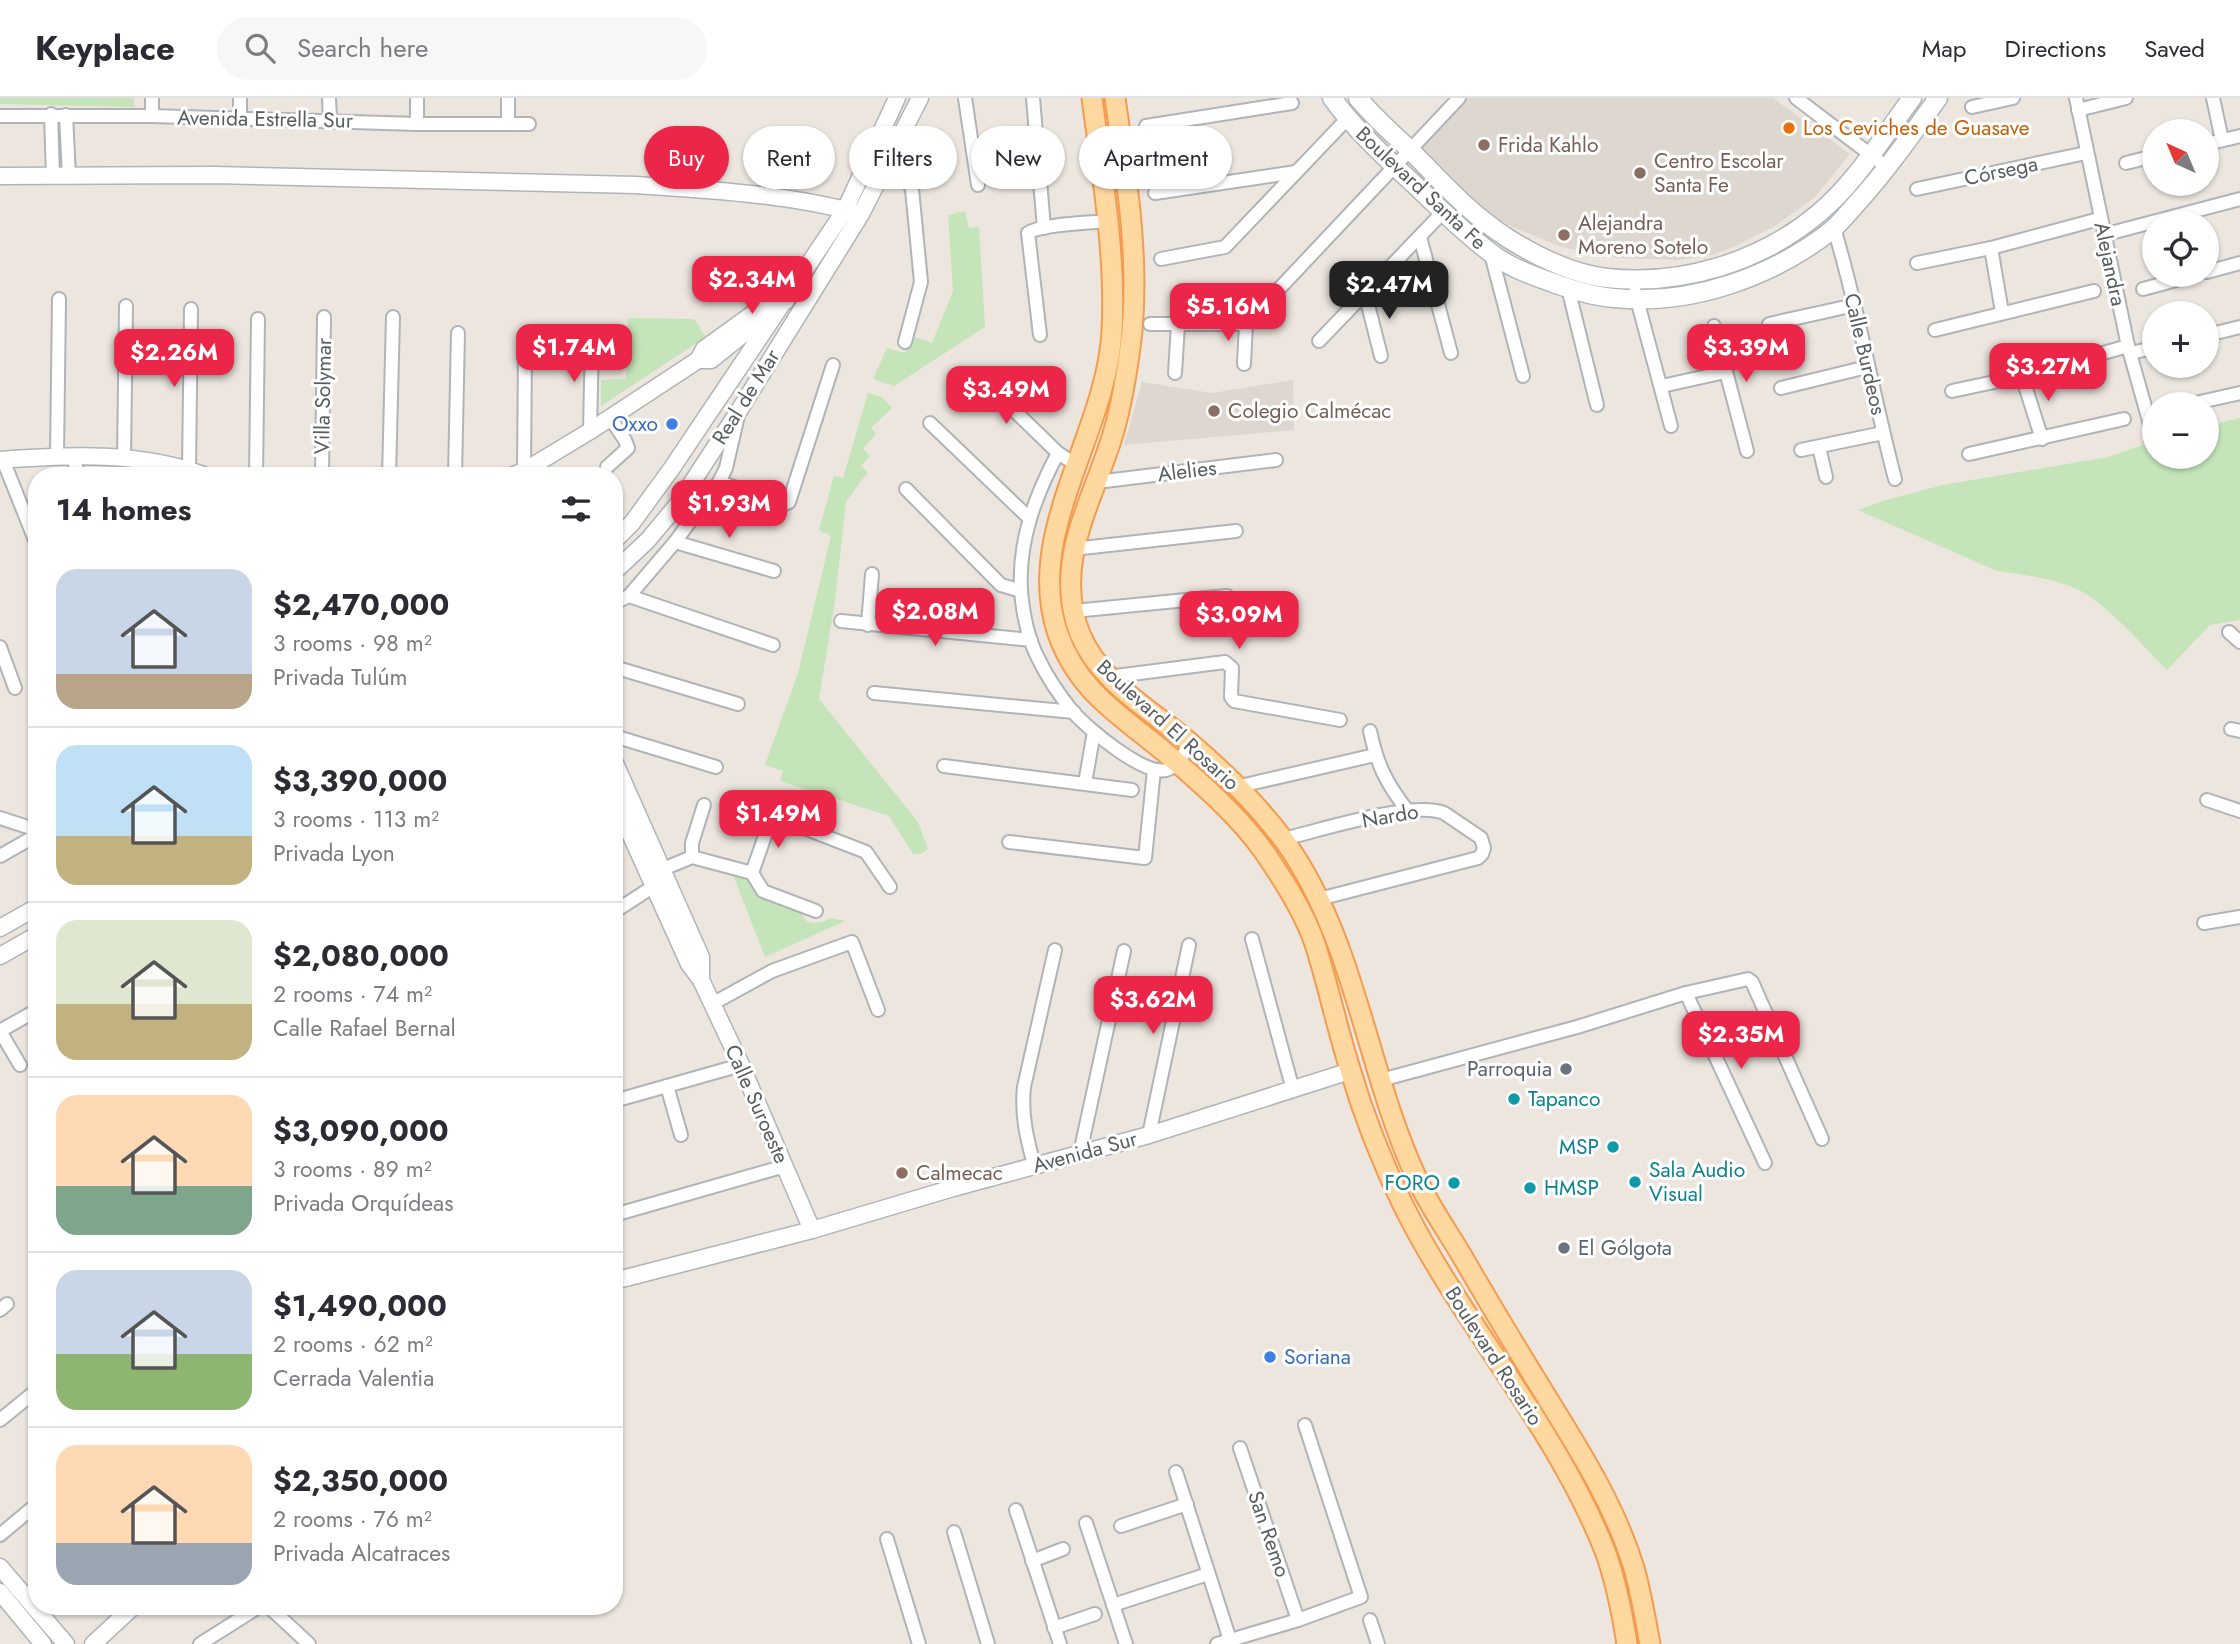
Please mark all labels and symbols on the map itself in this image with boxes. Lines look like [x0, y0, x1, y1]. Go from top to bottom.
street label: Avenida Estrella Sur [177, 102, 354, 136]
place label: Los Ceviches de Guasave [1803, 113, 2030, 143]
street label: Boulevard Santa Fe [1349, 119, 1493, 257]
north arrow [2142, 119, 2219, 196]
marker: Los Ceviches de Guasave [1781, 120, 1797, 136]
place label: Frida Kahlo [1498, 130, 1598, 160]
marker: Frida Kahlo [1476, 137, 1492, 153]
place label: Centro Escolar Santa Fe [1654, 146, 1784, 200]
street label: Córsega [1961, 149, 2041, 193]
marker: Centro Escolar Santa Fe [1632, 165, 1648, 181]
place label: Alejandra Moreno Sotelo [1578, 208, 1708, 262]
street label: Alejandra [2086, 219, 2134, 309]
marker: Alejandra Moreno Sotelo [1556, 227, 1572, 243]
pin: $2.34M [695, 256, 809, 316]
pin: $2.47M [1332, 262, 1446, 321]
pin: $5.16M [1171, 284, 1285, 343]
street label: Calle Burdeos [1836, 290, 1894, 418]
pin: $1.74M [517, 324, 631, 384]
pin: $3.39M [1689, 324, 1803, 384]
pin: $2.26M [117, 330, 231, 389]
street label: Villa Solymar [307, 337, 339, 454]
street label: Real de Mar [705, 343, 788, 450]
pin: $3.27M [1991, 344, 2105, 403]
pin: $3.49M [949, 366, 1063, 426]
place label: Colegio Calmécac [1228, 396, 1391, 426]
marker: Colegio Calmécac [1206, 403, 1222, 419]
place label: Oxxo [612, 409, 658, 439]
marker: Oxxo [664, 416, 680, 432]
street label: Alelies [1156, 453, 1218, 489]
pin: $1.93M [672, 480, 786, 540]
pin: $2.08M [878, 588, 992, 648]
pin: $3.09M [1182, 592, 1296, 651]
street label: Boulevard El Rosario [1090, 653, 1246, 797]
pin: $1.49M [721, 790, 835, 850]
street label: Nardo [1359, 796, 1421, 836]
pin: $3.62M [1096, 976, 1210, 1036]
pin: $2.35M [1684, 1012, 1798, 1071]
street label: Calle Suroeste [717, 1040, 797, 1168]
place label: Parroquia [1467, 1054, 1552, 1084]
marker: Parroquia [1558, 1061, 1574, 1077]
place label: Tapanco [1528, 1084, 1600, 1114]
marker: Tapanco [1506, 1091, 1522, 1107]
street label: Avenida Sur [1029, 1123, 1141, 1180]
place label: MSP [1559, 1132, 1599, 1162]
marker: MSP [1605, 1139, 1621, 1155]
place label: Sala Audio Visual [1649, 1155, 1745, 1209]
place label: Calmecac [916, 1158, 1003, 1188]
marker: Calmecac [894, 1165, 910, 1181]
place label: FORO [1385, 1168, 1440, 1198]
place label: HMSP [1544, 1173, 1599, 1203]
marker: Sala Audio Visual [1627, 1174, 1643, 1190]
marker: FORO [1446, 1175, 1462, 1191]
marker: HMSP [1522, 1180, 1538, 1196]
place label: El Gólgota [1578, 1233, 1672, 1263]
marker: El Gólgota [1556, 1240, 1572, 1256]
street label: Boulevard Rosario [1438, 1281, 1550, 1431]
place label: Soriana [1284, 1342, 1351, 1372]
marker: Soriana [1262, 1349, 1278, 1365]
street label: San Remo [1240, 1487, 1298, 1581]

